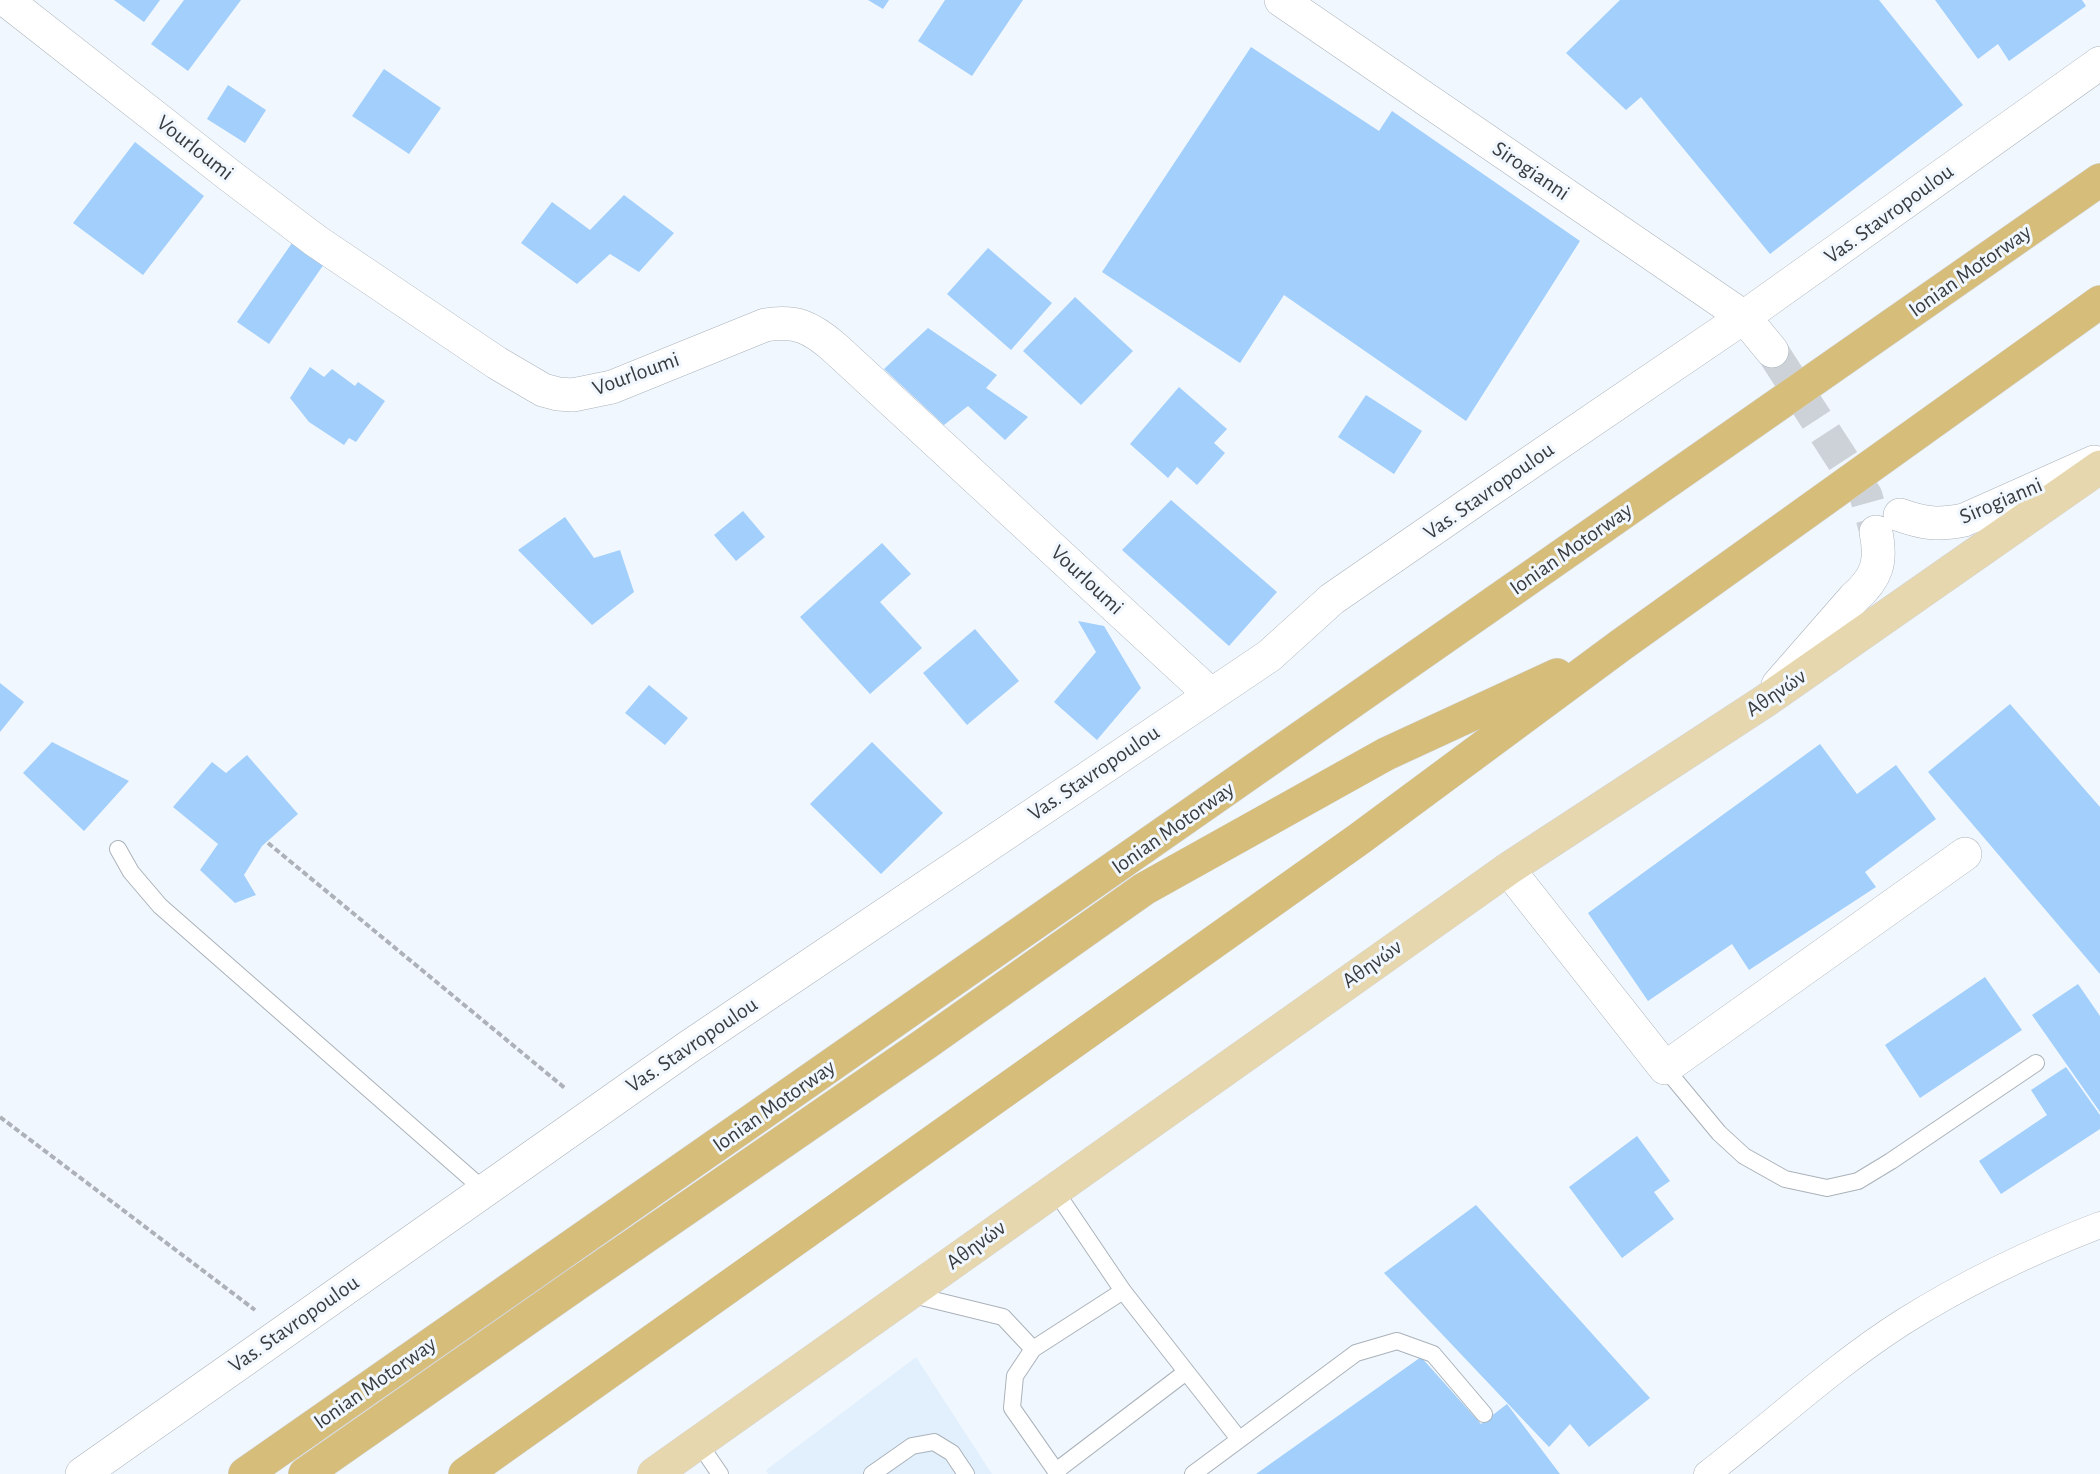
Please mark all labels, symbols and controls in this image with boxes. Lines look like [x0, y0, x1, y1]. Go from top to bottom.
street label: Vourloumi [151, 110, 239, 186]
street label: Sirogianni [1487, 136, 1575, 206]
street label: Vas. Stavropoulou [1819, 158, 1959, 270]
street label: Ionian Motorway [1904, 219, 2036, 323]
street label: Vourloumi [589, 346, 683, 402]
street label: Vas. Stavropoulou [1419, 436, 1559, 546]
street label: Sirogianni [1956, 472, 2046, 530]
street label: Ionian Motorway [1505, 497, 1637, 601]
street label: Vourloumi [1045, 539, 1129, 621]
street label: Αθηνών [1741, 663, 1811, 723]
street label: Vas. Stavropoulou [1023, 719, 1165, 827]
street label: Ionian Motorway [1107, 776, 1239, 880]
street label: Αθηνών [1337, 934, 1407, 994]
street label: Vas. Stavropoulou [621, 991, 763, 1099]
street label: Ionian Motorway [708, 1054, 840, 1158]
street label: Αθηνών [941, 1215, 1011, 1275]
street label: Vas. Stavropoulou [224, 1269, 364, 1379]
street label: Ionian Motorway [309, 1331, 441, 1435]

